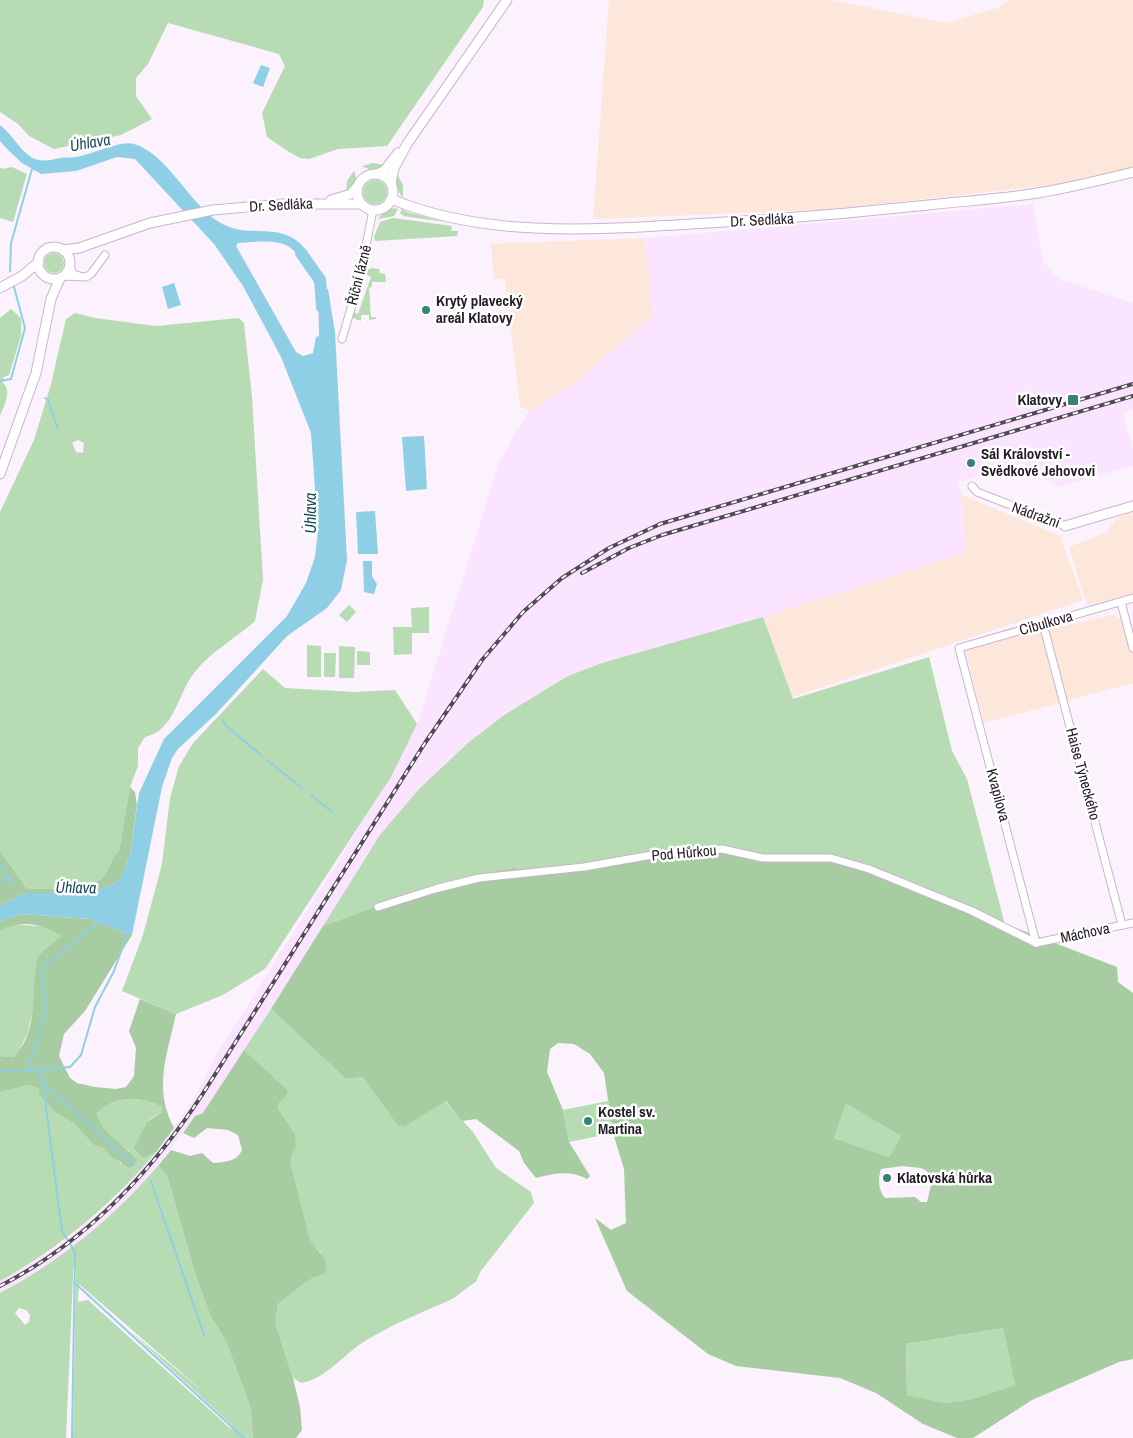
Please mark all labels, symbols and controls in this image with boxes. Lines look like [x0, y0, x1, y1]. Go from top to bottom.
water label: Úhlava [68, 128, 112, 156]
street label: Dr. Sedláka [249, 192, 313, 217]
street label: Dr. Sedláka [730, 207, 794, 232]
street label: Říční lázně [341, 242, 376, 307]
place label: Krytý plavecký areál Klatovy [436, 290, 523, 328]
marker: Krytý plavecký areál Klatovy [420, 304, 432, 316]
place label: Klatovy [1018, 389, 1062, 410]
marker: Klatovy [1066, 393, 1080, 407]
place label: Sál Království - Svědkové Jehovovi [981, 443, 1095, 481]
marker: Sál Království - Svědkové Jehovovi [965, 457, 977, 469]
water label: Úhlava [299, 493, 321, 533]
street label: Nádražní [1009, 496, 1064, 533]
street label: Cibulkova [1017, 605, 1075, 640]
street label: Haise Týneckého [1061, 725, 1106, 823]
street label: Kvapilova [981, 766, 1016, 824]
street label: Pod Hůrkou [651, 839, 717, 866]
water label: Úhlava [55, 876, 97, 898]
street label: Máchova [1058, 917, 1112, 948]
place label: Kostel sv. Martina [598, 1101, 655, 1139]
marker: Kostel sv. Martina [582, 1115, 594, 1127]
place label: Klatovská hůrka [897, 1167, 992, 1188]
marker: Klatovská hůrka [881, 1172, 893, 1184]

